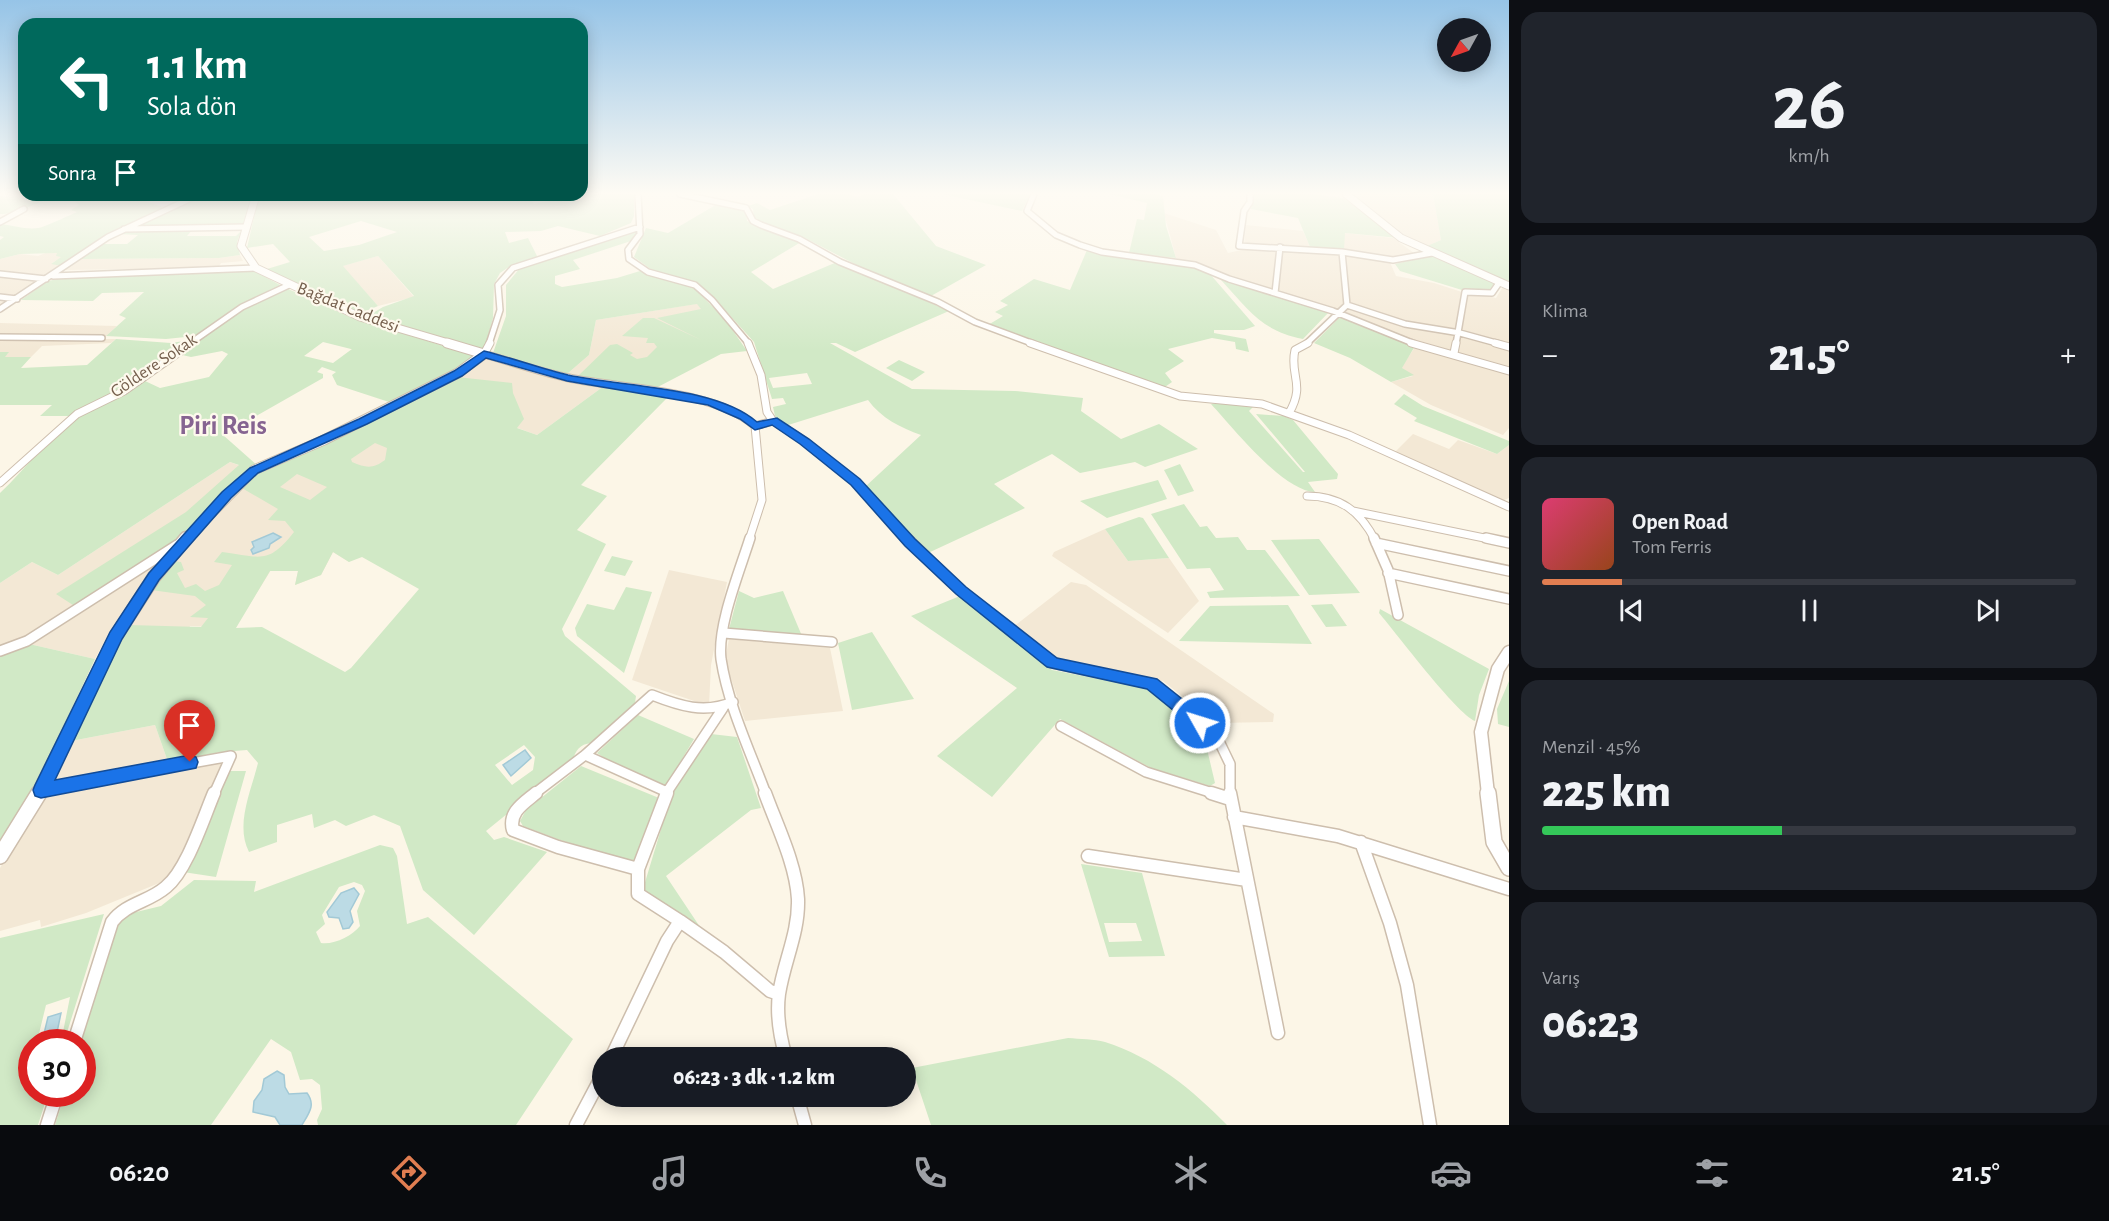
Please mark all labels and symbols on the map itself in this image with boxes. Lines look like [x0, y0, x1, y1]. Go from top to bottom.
north arrow [1437, 18, 1491, 72]
street label: Bağdat Caddesi [294, 279, 402, 337]
street label: Göldere Sokak [108, 330, 201, 401]
district label: Piri Reis [179, 412, 267, 439]
position arrow [1168, 691, 1232, 755]
pin [164, 700, 215, 762]
speed limit sign: 30 [18, 1029, 96, 1107]

